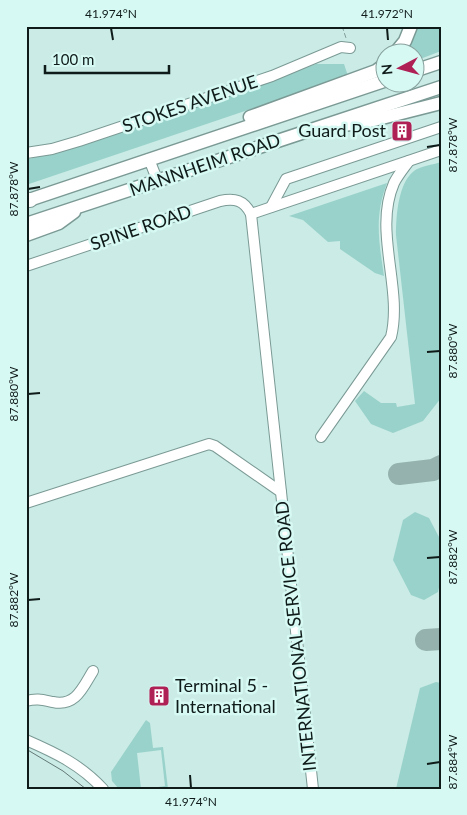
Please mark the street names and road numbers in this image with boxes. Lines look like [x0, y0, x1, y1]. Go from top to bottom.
street label: STOKES AVENUE [119, 70, 260, 136]
street label: MANNHEIM ROAD [126, 128, 283, 200]
street label: SPINE ROAD [87, 199, 194, 255]
street label: INTERNATIONAL SERVICE ROAD [270, 500, 320, 772]

